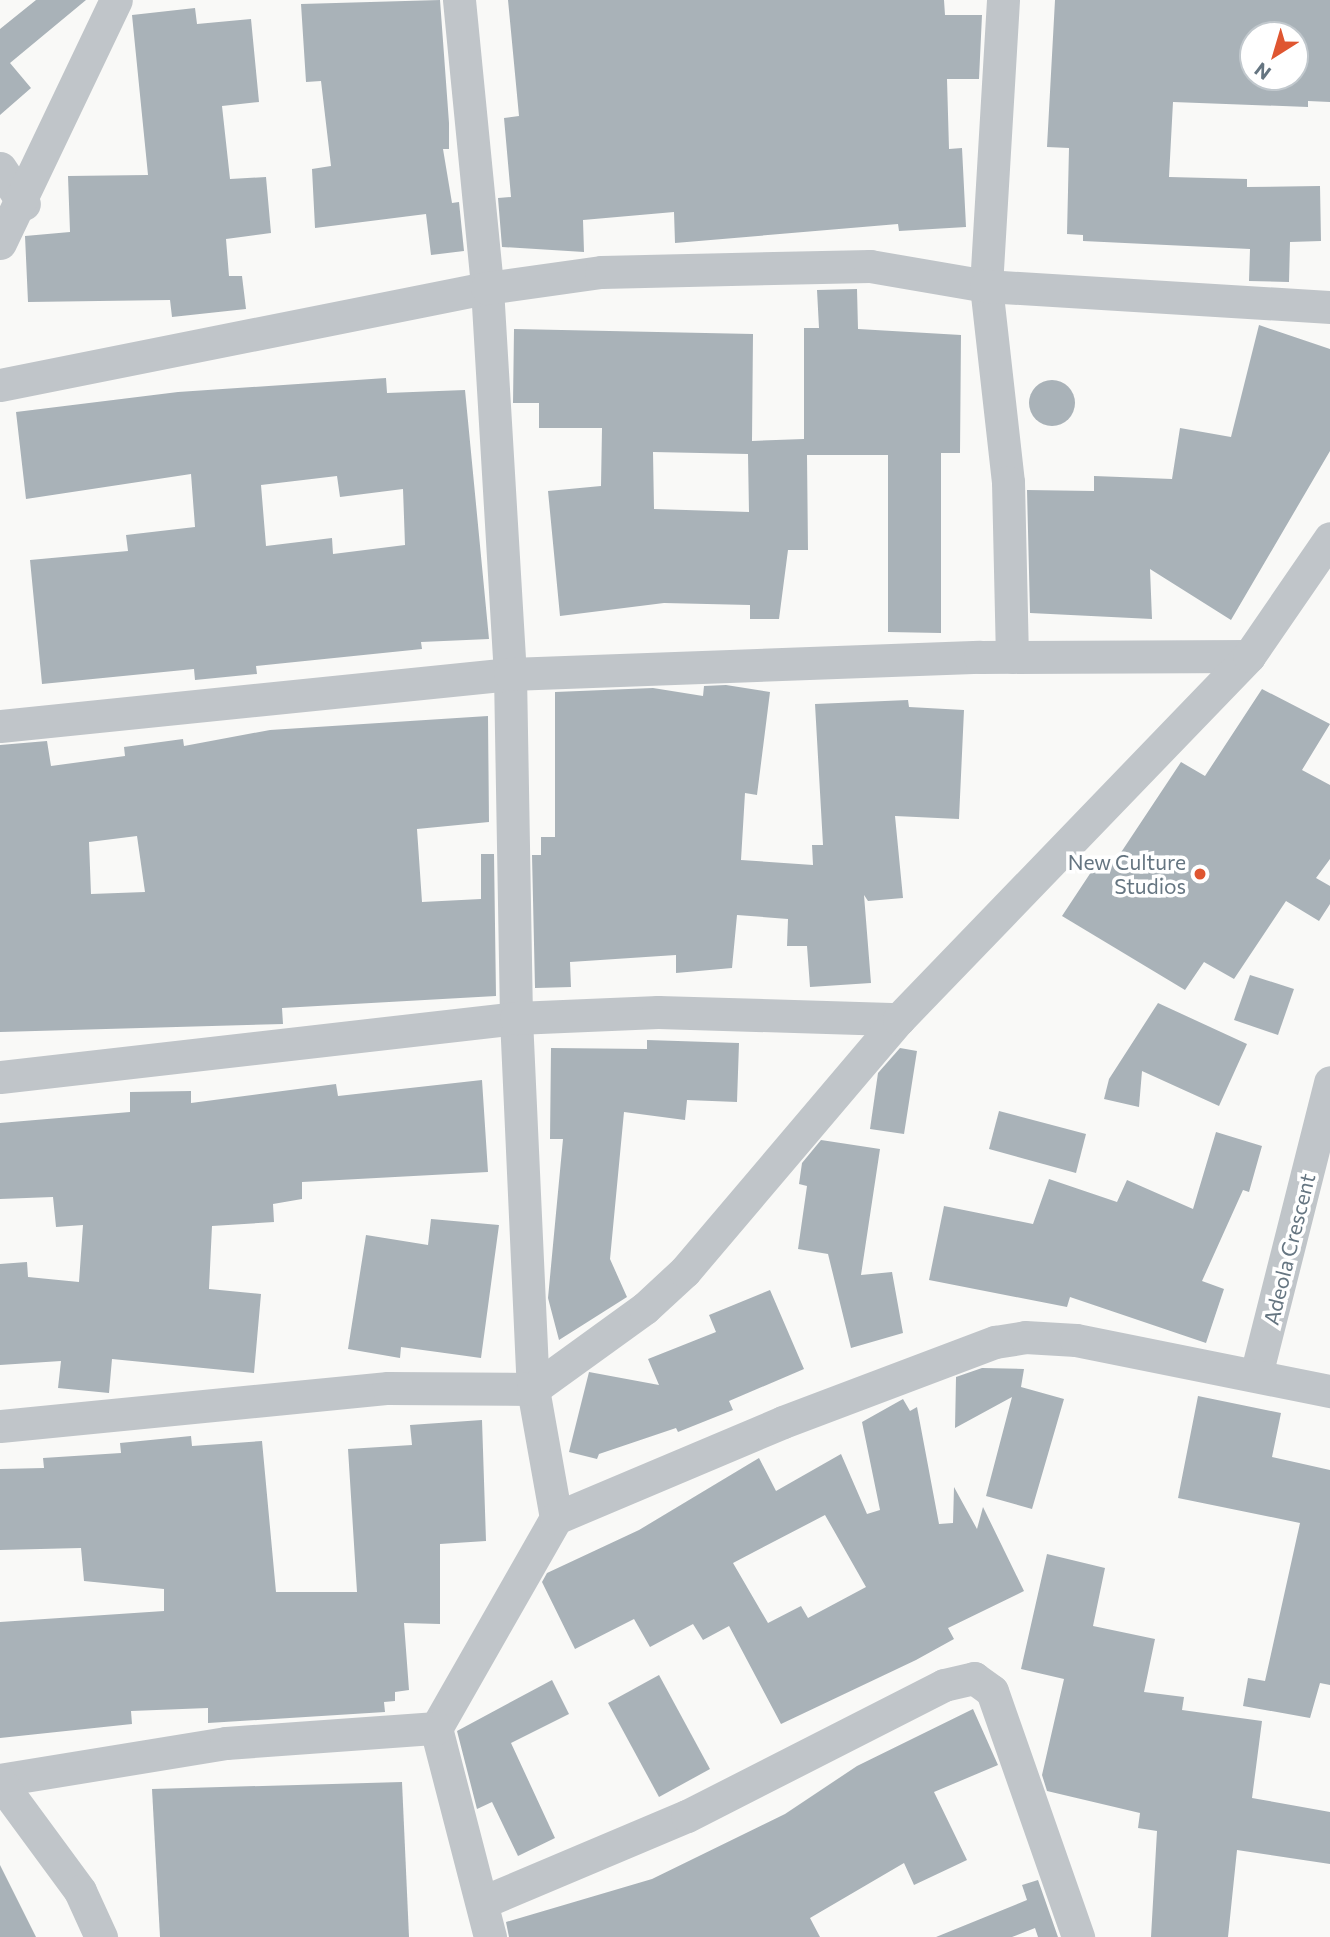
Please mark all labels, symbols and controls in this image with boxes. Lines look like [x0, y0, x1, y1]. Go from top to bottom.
north arrow [1239, 21, 1309, 91]
text: N [1250, 58, 1275, 85]
place label: New Culture Studios [1068, 849, 1186, 899]
marker: New Culture Studios [1192, 866, 1208, 882]
street label: Adeola Crescent [1258, 1171, 1320, 1327]

